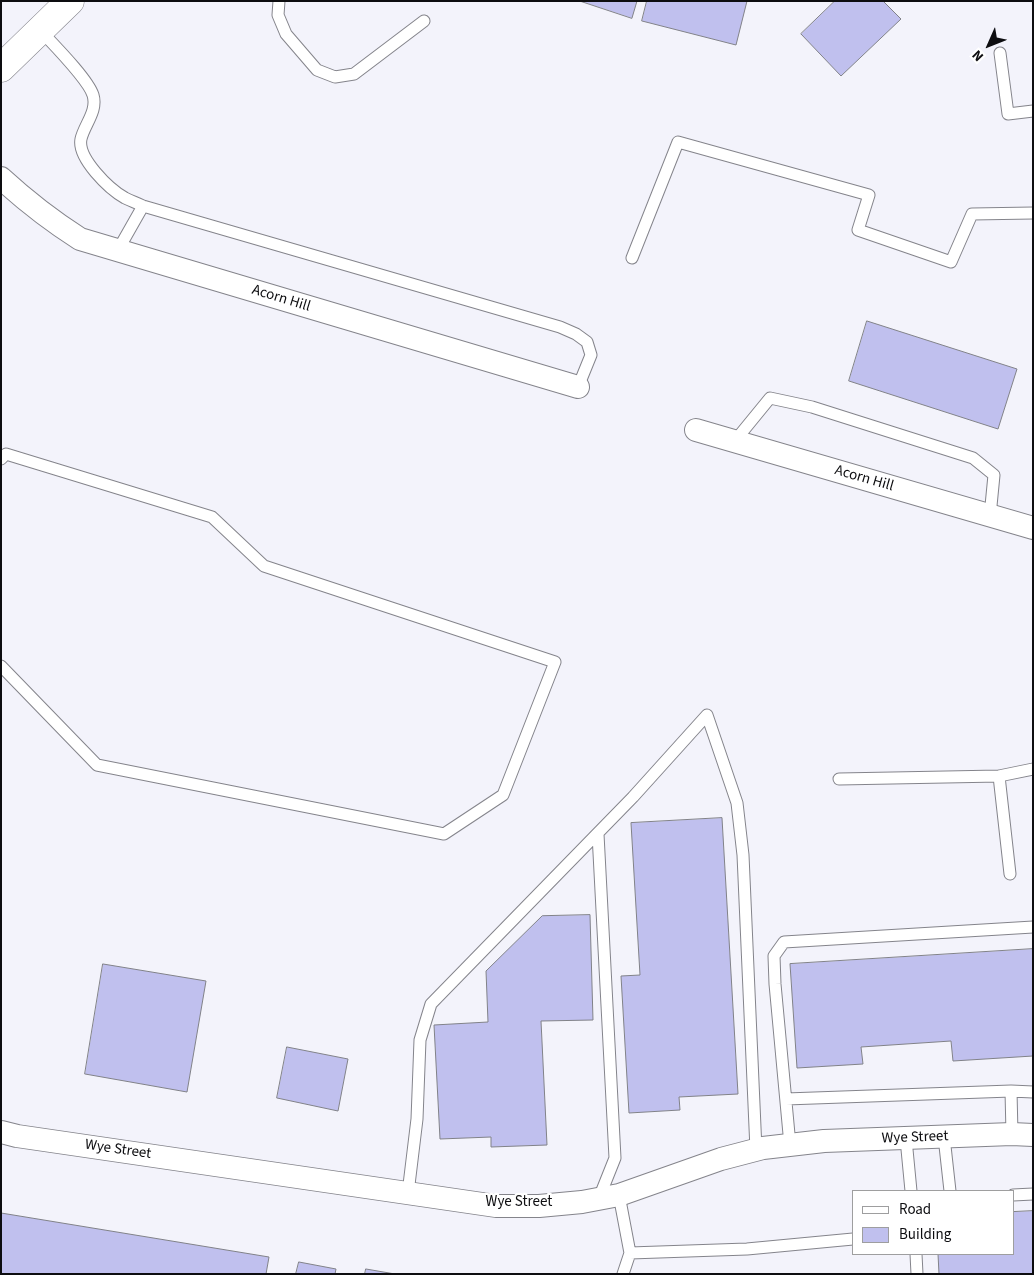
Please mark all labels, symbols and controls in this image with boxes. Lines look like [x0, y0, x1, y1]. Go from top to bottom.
north arrow [964, 20, 1014, 70]
text: N [968, 45, 989, 66]
street label: Acorn Hill [250, 282, 312, 316]
street label: Acorn Hill [833, 462, 895, 496]
street label: Wye Street [881, 1128, 949, 1148]
street label: Wye Street [84, 1136, 152, 1164]
legend [852, 1190, 1014, 1255]
street label: Wye Street [486, 1194, 552, 1212]
text: Road [899, 1199, 931, 1220]
text: Building [899, 1224, 951, 1245]

